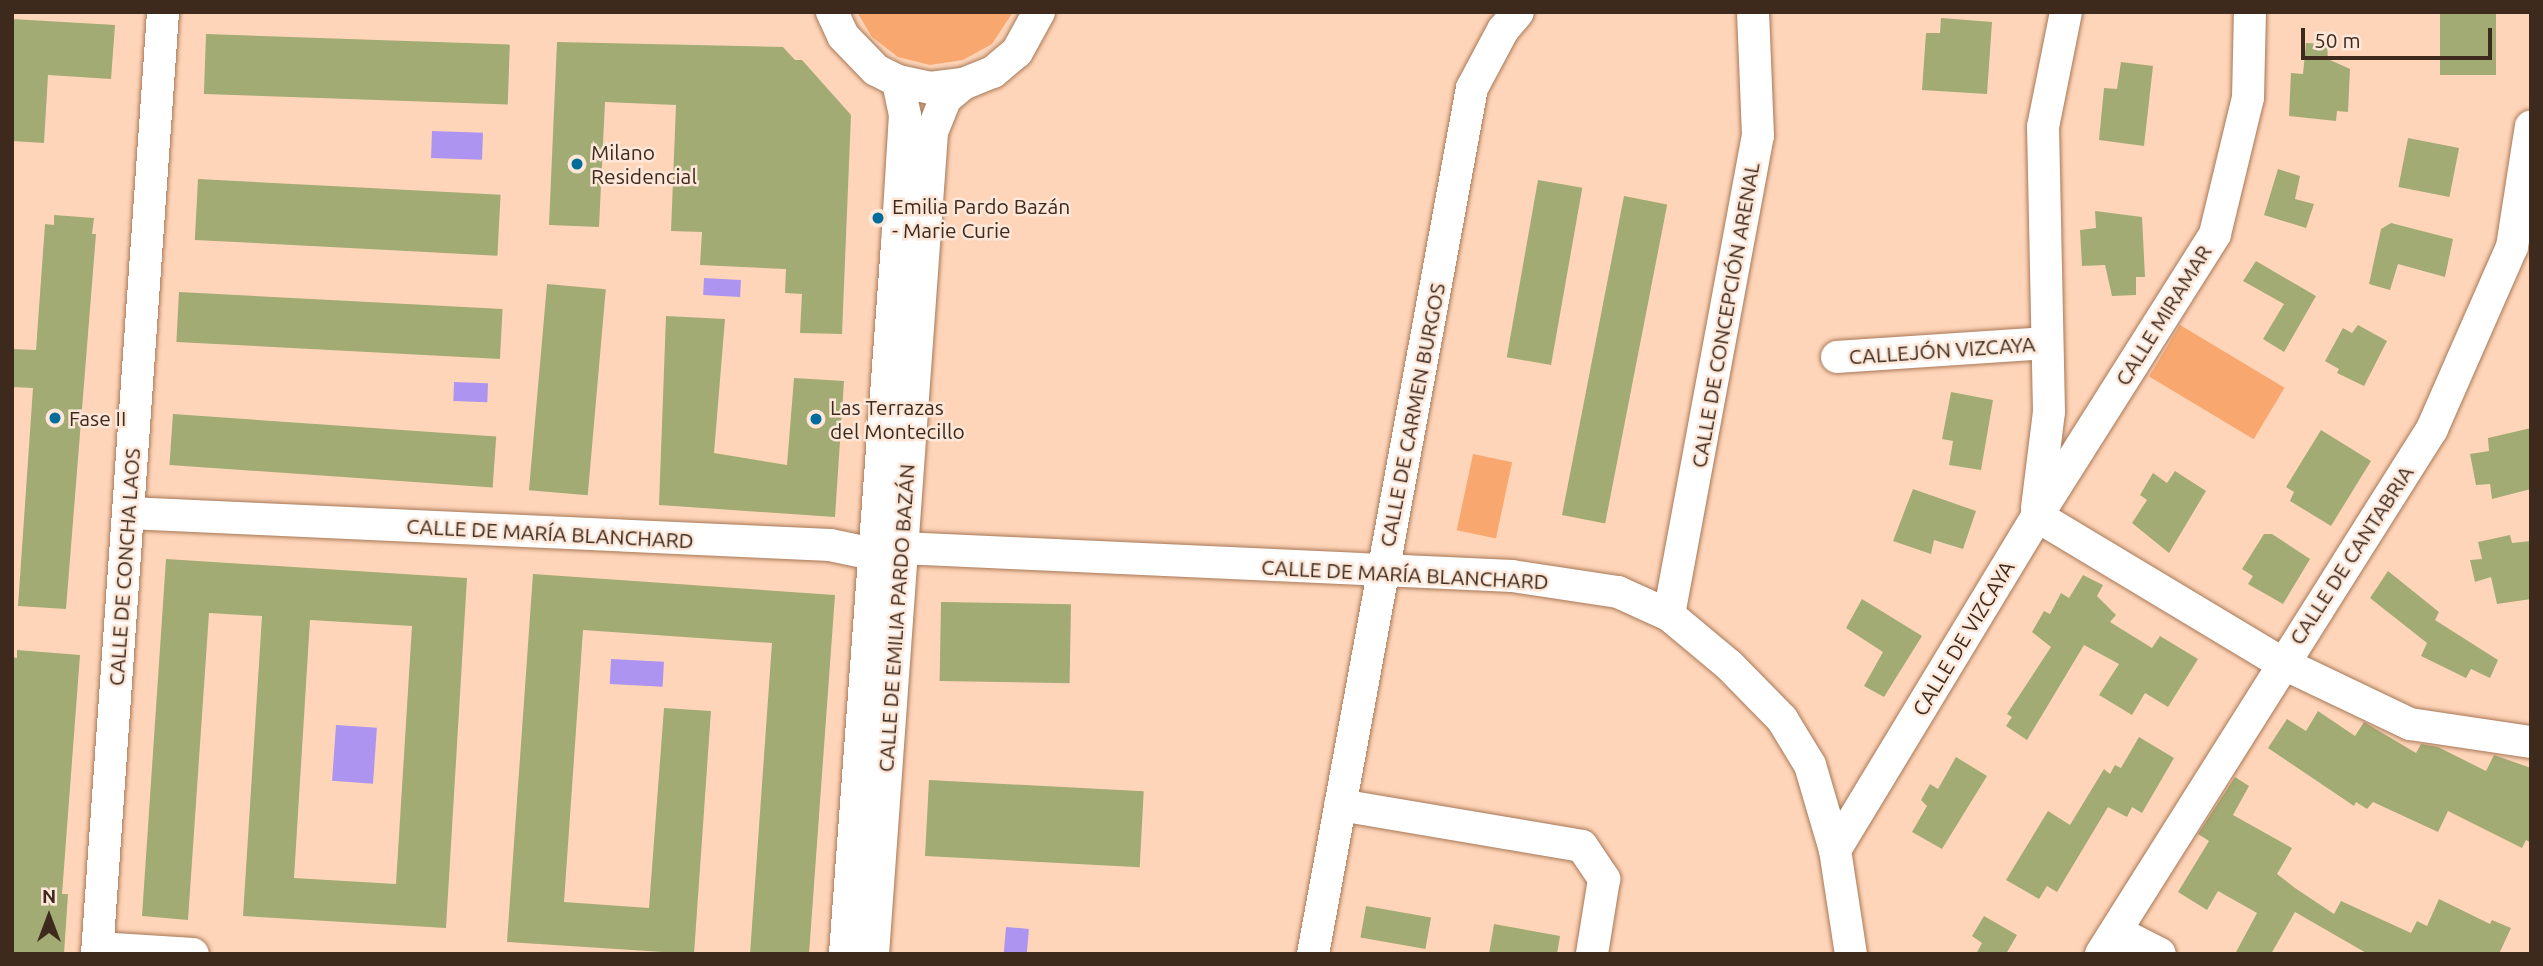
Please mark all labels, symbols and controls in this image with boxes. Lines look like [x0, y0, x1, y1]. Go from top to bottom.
scale bar [2305, 14, 2496, 58]
text: 50 m [2314, 28, 2361, 52]
place label: Milano Residencial [591, 139, 697, 189]
marker: Milano Residencial [569, 156, 585, 172]
street label: CALLE DE CONCEPCIÓN ARENAL [1686, 160, 1764, 470]
place label: Emilia Pardo Bazán - Marie Curie [892, 193, 1070, 243]
marker: Emilia Pardo Bazán - Marie Curie [870, 210, 886, 226]
street label: CALLE MIRAMAR [2110, 240, 2216, 390]
street label: CALLE DE CARMEN BURGOS [1374, 281, 1450, 549]
street label: CALLEJÓN VIZCAYA [1848, 331, 2036, 369]
place label: Las Terrazas del Montecillo [830, 394, 965, 444]
place label: Fase II [69, 405, 126, 431]
marker: Fase II [47, 410, 63, 426]
marker: Las Terrazas del Montecillo [808, 411, 824, 427]
street label: CALLE DE CONCHA LAOS [103, 447, 145, 687]
street label: CALLE DE CANTABRIA [2284, 461, 2418, 649]
street label: CALLE DE EMILIA PARDO BAZÁN [873, 463, 919, 773]
street label: CALLE DE MARÍA BLANCHARD [406, 513, 694, 553]
street label: CALLE DE MARÍA BLANCHARD [1261, 554, 1549, 594]
street label: CALLE DE VIZCAYA [1907, 556, 2019, 720]
north arrow [14, 882, 84, 952]
text: N [42, 885, 56, 907]

